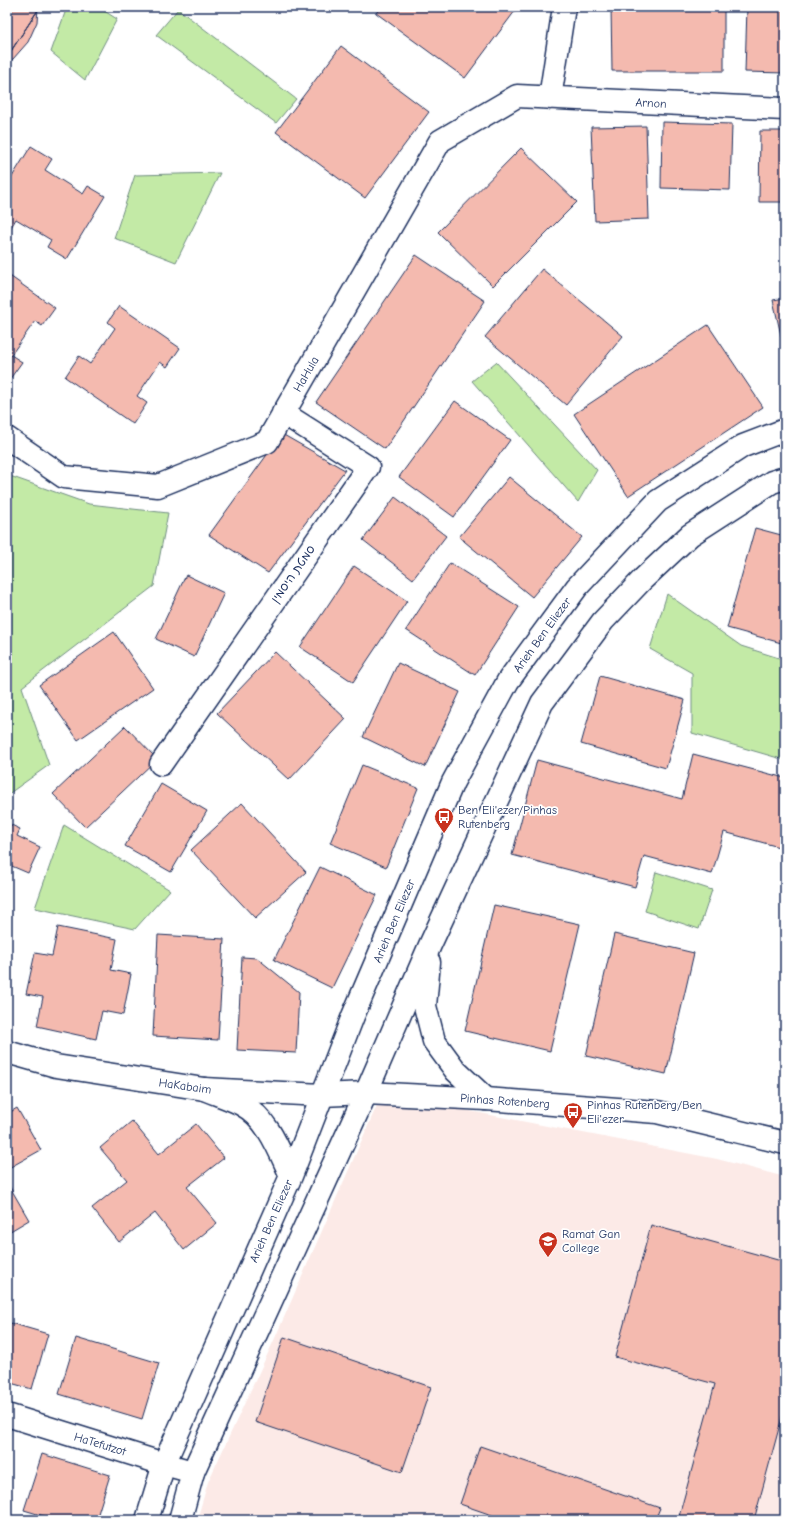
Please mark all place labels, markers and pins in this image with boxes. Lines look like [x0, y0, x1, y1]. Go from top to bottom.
place label: Ben Eli'ezer/Pinhas Rutenberg [458, 803, 557, 831]
bus stop icon: Ben Eli'ezer/Pinhas Rutenberg [433, 806, 455, 834]
place label: Pinhas Rutenberg/Ben Eli'ezer [587, 1098, 702, 1126]
bus stop icon: Pinhas Rutenberg/Ben Eli'ezer [562, 1101, 584, 1129]
place label: Ramat Gan College [562, 1227, 620, 1255]
school or university icon: Ramat Gan College [537, 1230, 559, 1258]

